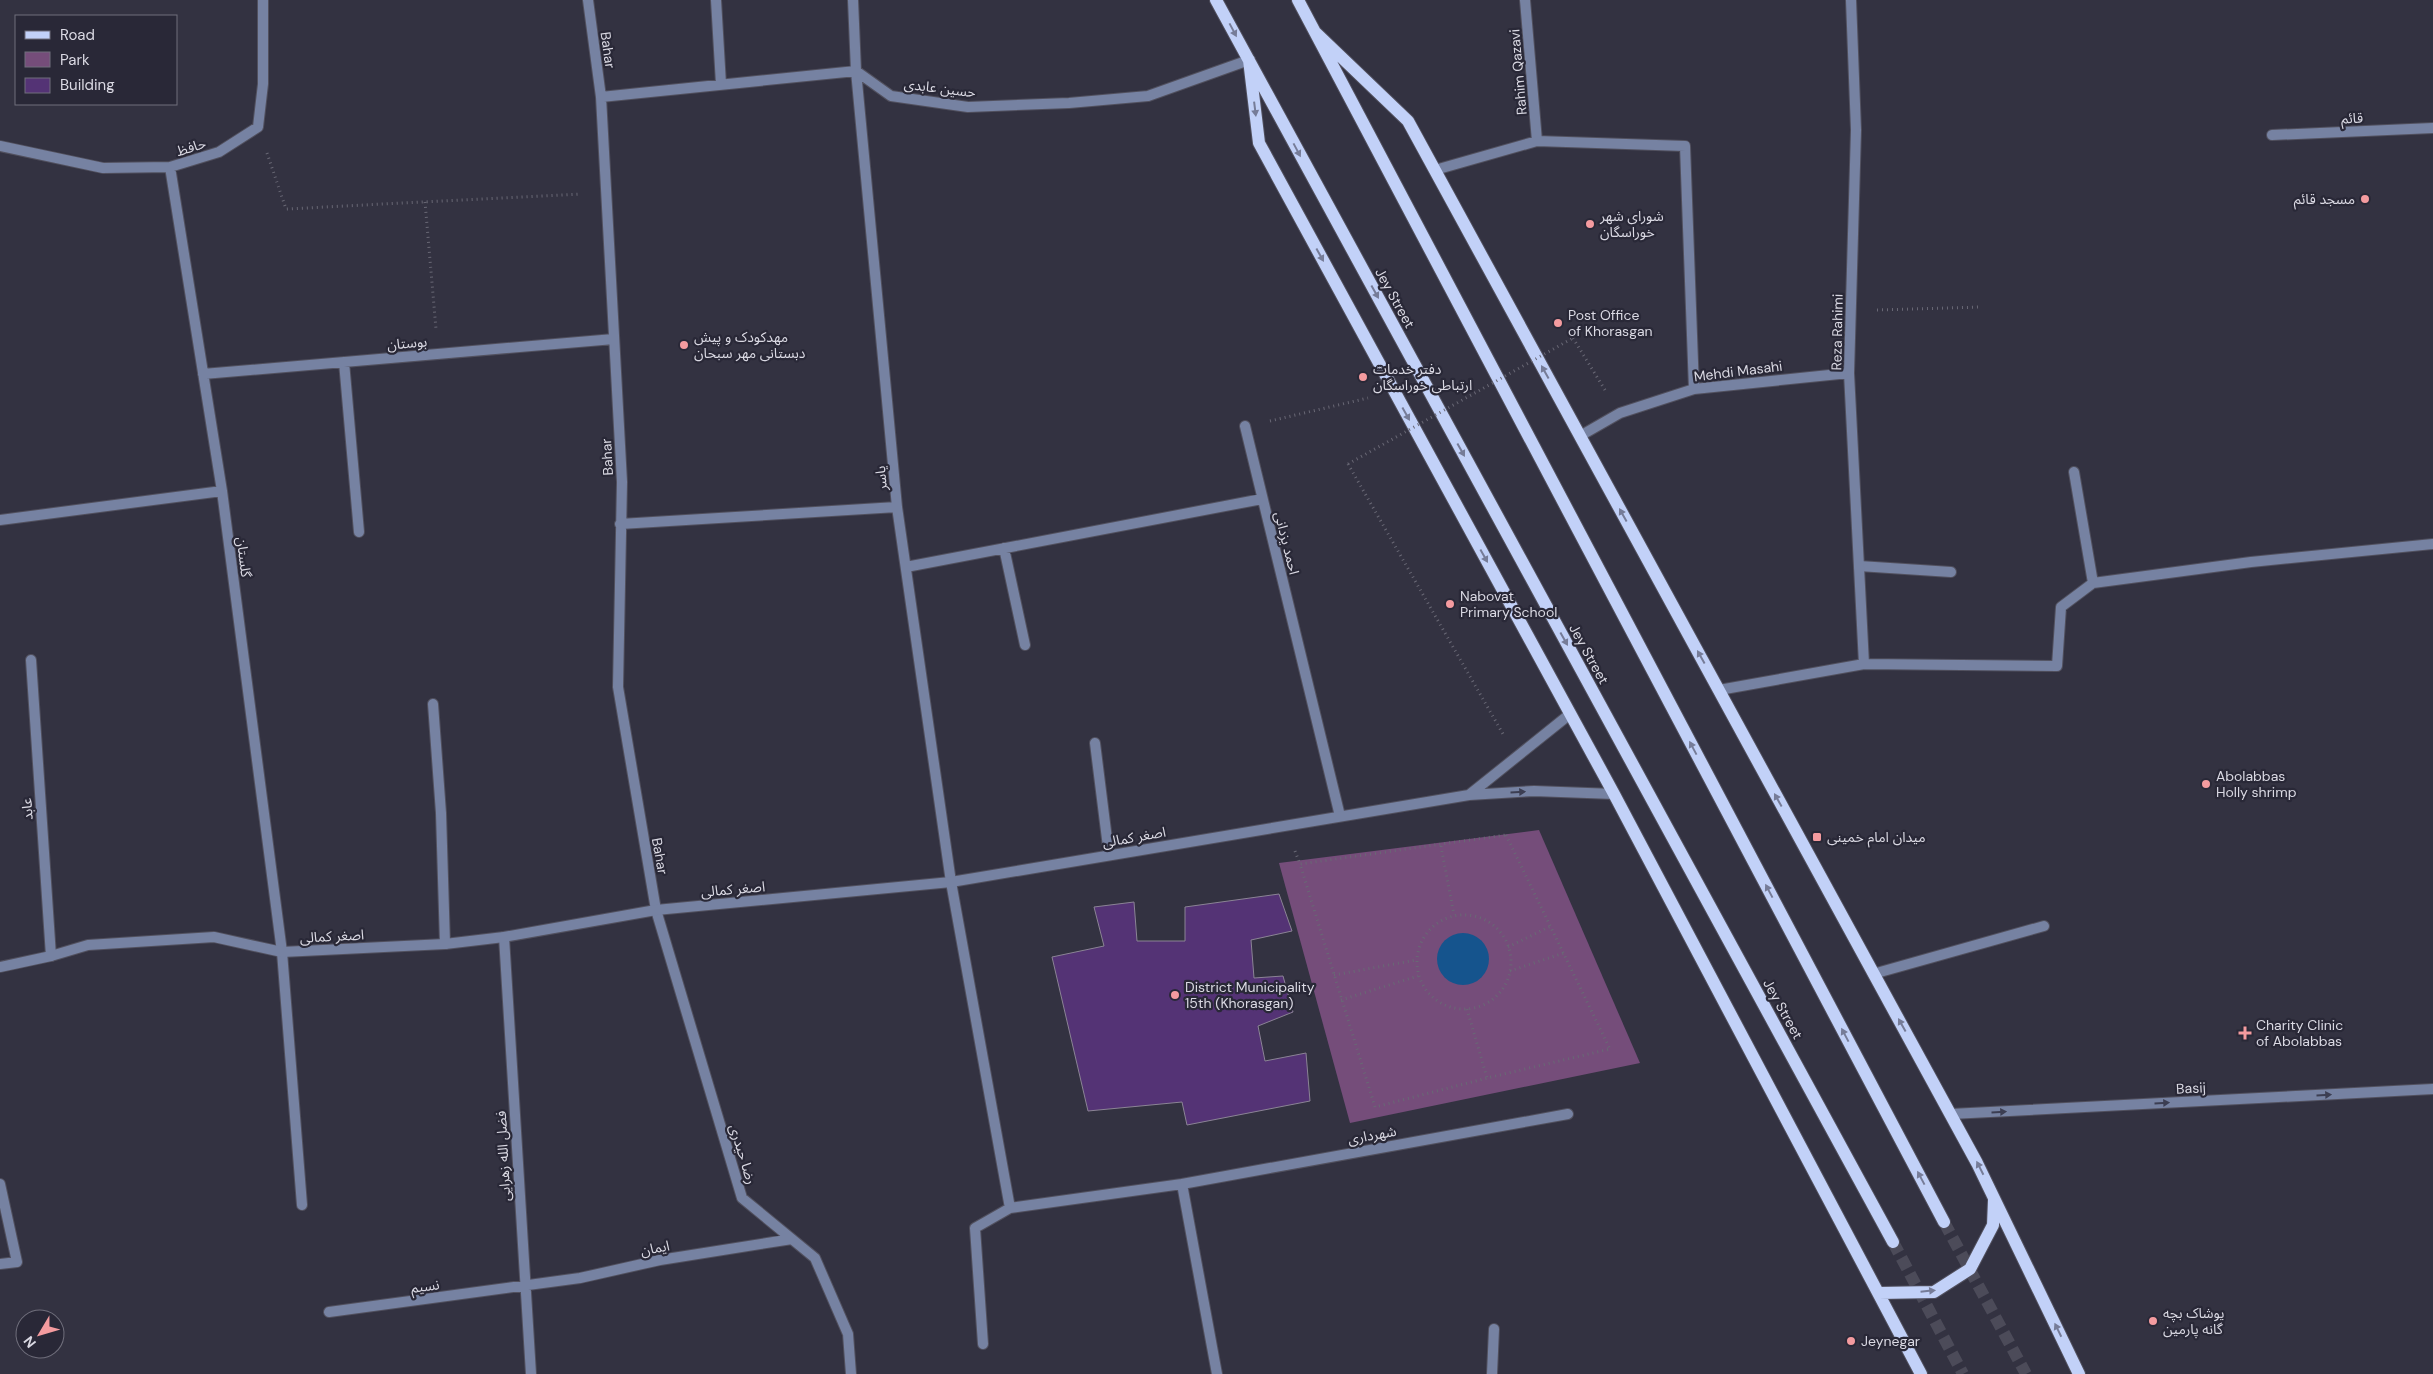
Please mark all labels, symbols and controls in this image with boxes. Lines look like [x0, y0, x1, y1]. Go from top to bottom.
legend [15, 15, 178, 105]
one-way arrow [1229, 23, 1237, 37]
text: Road [60, 25, 95, 45]
street label: Rahim Qazavi [1505, 28, 1531, 116]
street label: Bahar [597, 30, 619, 70]
text: Park [60, 50, 90, 70]
text: Building [60, 75, 115, 95]
street label: حسین عابدی [903, 75, 977, 101]
one-way arrow [1251, 101, 1259, 117]
street label: قائم [2341, 109, 2363, 129]
street label: حافظ [174, 134, 208, 160]
one-way arrow [1293, 142, 1301, 157]
place label: مسجد قائم [2294, 190, 2355, 210]
marker: مسجد قائم [2359, 193, 2371, 205]
place label: شورای شهر خوراسگان [1599, 207, 1664, 241]
marker: شورای شهر خوراسگان [1584, 218, 1596, 230]
one-way arrow [1316, 249, 1325, 262]
street label: Jey Street [1371, 265, 1419, 331]
one-way arrow [1370, 286, 1379, 299]
street label: Reza Rahimi [1827, 294, 1847, 370]
place label: Post Office of Khorasgan [1568, 306, 1653, 340]
marker: Post Office of Khorasgan [1552, 317, 1564, 329]
place label: مهدکودک و پیش دبستانی مهر سبحان [694, 328, 806, 362]
street label: بوستان [386, 332, 428, 354]
marker: مهدکودک و پیش دبستانی مهر سبحان [678, 339, 690, 351]
street label: Mehdi Masahi [1693, 357, 1783, 385]
place label: دفتر خدمات ارتباطی خوراسگان [1373, 360, 1472, 394]
one-way arrow [1541, 365, 1549, 379]
marker: دفتر خدمات ارتباطی خوراسگان [1357, 371, 1369, 383]
one-way arrow [1402, 407, 1411, 420]
street label: Bahar [597, 438, 617, 476]
one-way arrow [1457, 443, 1465, 458]
street label: یاسر [871, 465, 891, 492]
one-way arrow [1619, 507, 1627, 522]
street label: احمد یزدانی [1270, 510, 1304, 576]
street label: گلستان [233, 536, 255, 579]
one-way arrow [1480, 549, 1488, 564]
place label: Nabovat Primary School [1460, 587, 1557, 621]
marker: Nabovat Primary School [1444, 598, 1456, 610]
street label: Jey Street [1565, 621, 1613, 687]
one-way arrow [1560, 632, 1568, 646]
one-way arrow [1696, 651, 1705, 664]
one-way arrow [1689, 740, 1697, 755]
place label: Abolabbas Holly shrimp [2216, 767, 2297, 801]
marker: Abolabbas Holly shrimp [2200, 778, 2212, 790]
one-way arrow [1510, 787, 1526, 795]
one-way arrow [1774, 793, 1783, 807]
street label: عابد [17, 797, 37, 821]
street label: اصغر کمالی [1101, 823, 1167, 851]
place label: میدان امام خمینی [1827, 828, 1926, 848]
marker: میدان امام خمینی [1811, 831, 1823, 843]
street label: Bahar [648, 836, 672, 876]
street label: اصغر کمالی [700, 877, 766, 901]
one-way arrow [1765, 884, 1773, 898]
street label: اصغر کمالی [299, 925, 365, 947]
street label: Jey Street [1759, 976, 1807, 1042]
place label: District Municipality 15th (Khorasgan) [1185, 978, 1315, 1012]
marker: District Municipality 15th (Khorasgan) [1169, 989, 1181, 1001]
place label: Charity Clinic of Abolabbas [2256, 1016, 2343, 1050]
one-way arrow [1898, 1018, 1906, 1033]
marker: Charity Clinic of Abolabbas [2238, 1026, 2252, 1040]
one-way arrow [1841, 1028, 1850, 1042]
street label: Basij [2176, 1078, 2206, 1098]
one-way arrow [2316, 1091, 2332, 1099]
one-way arrow [2154, 1099, 2170, 1107]
one-way arrow [1992, 1107, 2008, 1115]
street label: فضل الله زهرایی [492, 1110, 514, 1202]
street label: رضا حیدری [725, 1122, 761, 1186]
street label: شهرداری [1346, 1122, 1398, 1148]
one-way arrow [1975, 1161, 1983, 1175]
one-way arrow [1917, 1172, 1926, 1185]
street label: ایمان [639, 1236, 671, 1260]
street label: نسیم [410, 1275, 441, 1299]
one-way arrow [1920, 1287, 1936, 1295]
place label: پوشاک بچه گانه پارمین [2163, 1304, 2224, 1339]
north arrow [15, 1309, 65, 1359]
marker: پوشاک بچه گانه پارمین [2147, 1315, 2159, 1327]
one-way arrow [2054, 1323, 2062, 1337]
text: N [20, 1332, 40, 1352]
place label: Jeynegar [1861, 1332, 1920, 1350]
marker: Jeynegar [1845, 1335, 1857, 1347]

